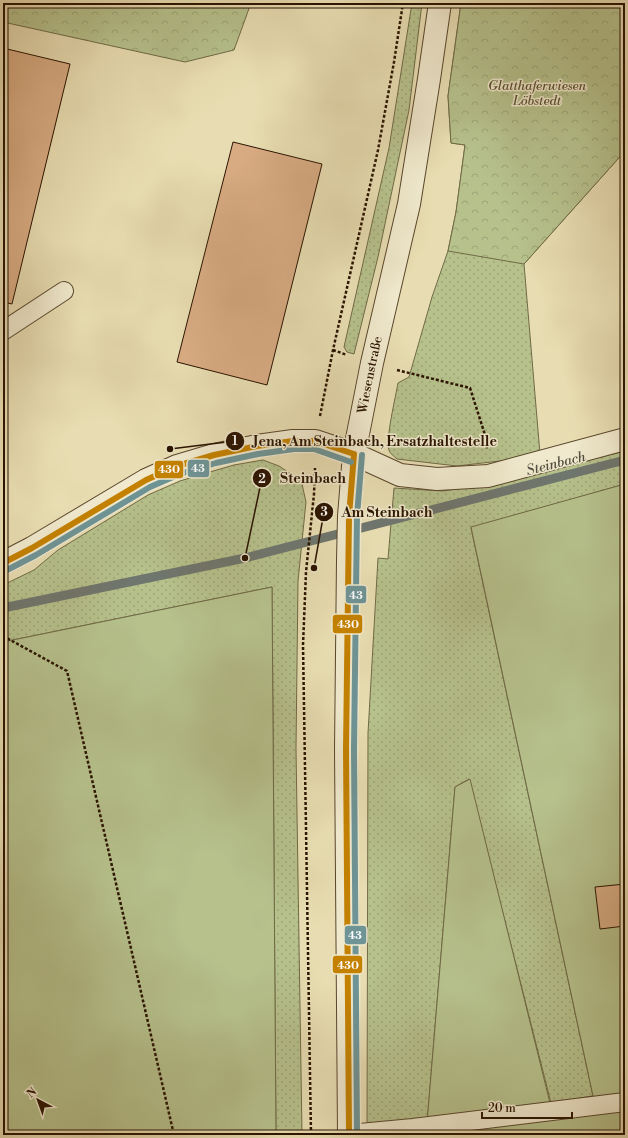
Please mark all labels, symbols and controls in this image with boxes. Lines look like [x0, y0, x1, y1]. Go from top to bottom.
park label: Glatthaferwiesen Löbstedt [488, 78, 587, 109]
street label: Wiesenstraße [354, 334, 386, 416]
callout: Jena, Am Steinbach, Ersatzhaltestelle [225, 428, 505, 454]
text: Jena, Am Steinbach, Ersatzhaltestelle [251, 433, 497, 451]
text: 1 [232, 434, 238, 449]
water label: Steinbach [524, 448, 588, 480]
line badge: 43 [187, 459, 210, 478]
line badge: 430 [154, 460, 184, 479]
text: 43 [191, 462, 205, 476]
text: 430 [158, 463, 180, 477]
callout: Steinbach [252, 465, 354, 491]
text: Steinbach [280, 470, 346, 488]
text: 2 [258, 472, 266, 487]
callout: Am Steinbach [314, 499, 441, 525]
text: Am Steinbach [341, 504, 433, 522]
text: 3 [320, 505, 328, 520]
line badge: 43 [345, 585, 367, 604]
text: 43 [349, 589, 363, 603]
line badge: 430 [332, 614, 363, 634]
text: 430 [337, 618, 359, 632]
line badge: 43 [344, 925, 367, 945]
text: 43 [348, 929, 362, 943]
line badge: 430 [332, 955, 363, 974]
text: 430 [337, 959, 359, 973]
north arrow [18, 1080, 58, 1120]
text: N [24, 1085, 40, 1101]
scale bar [482, 1094, 572, 1120]
text: 20 m [488, 1101, 516, 1116]

